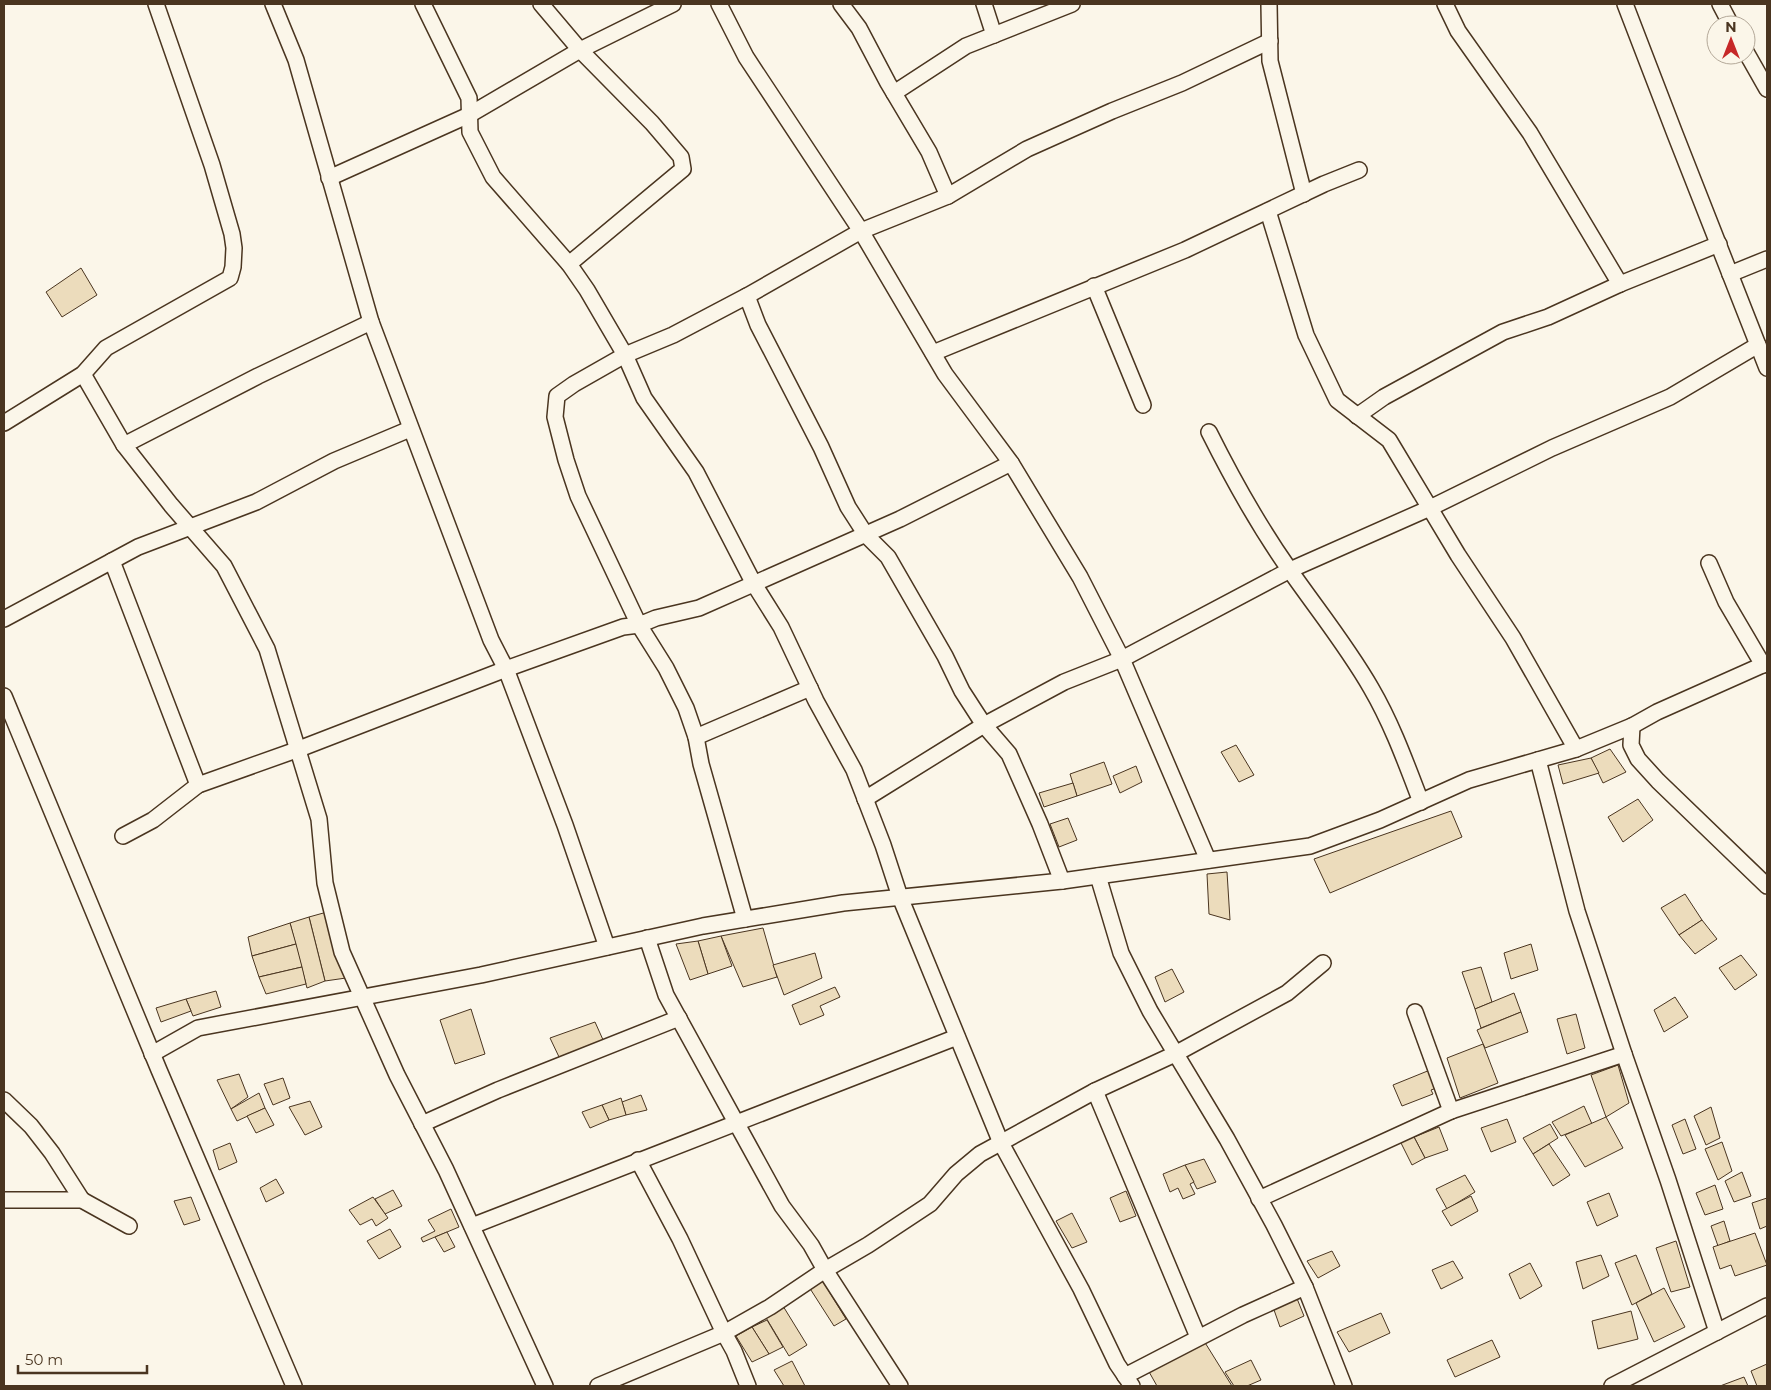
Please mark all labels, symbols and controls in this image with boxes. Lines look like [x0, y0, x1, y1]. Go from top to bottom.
north arrow [1706, 15, 1756, 65]
text: N [1725, 18, 1737, 36]
scale bar [18, 1342, 146, 1374]
text: 50 m [25, 1350, 63, 1369]

